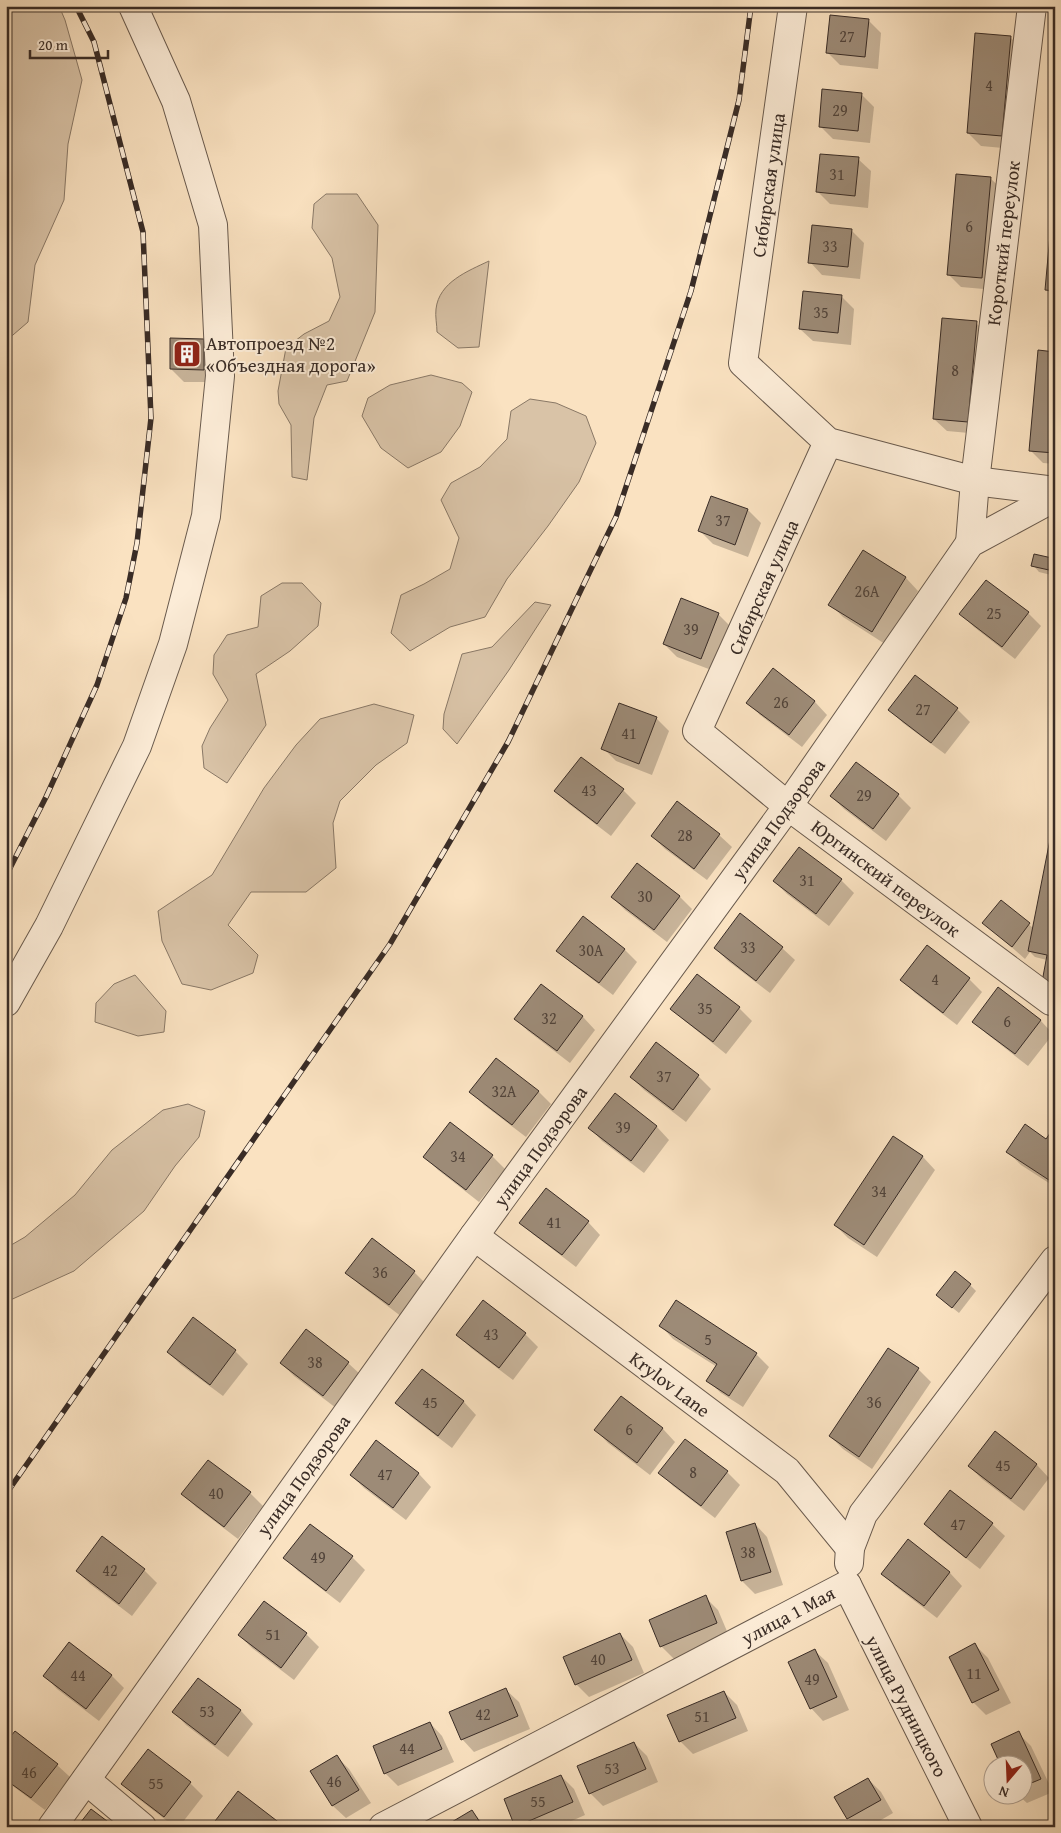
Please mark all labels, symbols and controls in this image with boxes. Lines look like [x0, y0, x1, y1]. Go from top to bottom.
house number: 27 [839, 24, 855, 48]
scale bar [30, 28, 108, 60]
text: 20 m [38, 34, 69, 55]
house number: 4 [985, 73, 993, 97]
house number: 29 [832, 98, 848, 122]
street label: Сибирская улица [744, 111, 792, 259]
street label: Короткий переулок [979, 159, 1027, 327]
house number: 31 [829, 162, 845, 186]
house number: 6 [965, 214, 973, 238]
house number: 33 [822, 234, 838, 258]
house number: 35 [813, 300, 829, 324]
place label: Автопроезд №2 «Объездная дорога» [206, 329, 376, 379]
building icon: Автопроезд №2 «Объездная дорога» [172, 339, 202, 369]
house number: 8 [951, 358, 959, 382]
house number: 37 [715, 508, 731, 532]
street label: Сибирская улица [721, 515, 805, 659]
house number: 26А [854, 579, 880, 603]
house number: 25 [986, 601, 1002, 625]
house number: 39 [683, 617, 699, 641]
house number: 26 [773, 690, 789, 714]
house number: 27 [915, 697, 931, 721]
house number: 41 [621, 721, 637, 745]
street label: улица Подзорова [724, 753, 832, 886]
house number: 43 [581, 778, 597, 802]
house number: 29 [856, 783, 872, 807]
street label: Юргинский переулок [805, 812, 967, 944]
house number: 28 [677, 823, 693, 847]
house number: 31 [799, 868, 815, 892]
house number: 30 [637, 884, 653, 908]
house number: 33 [740, 935, 756, 959]
house number: 30А [578, 938, 604, 962]
house number: 4 [931, 967, 939, 991]
house number: 35 [697, 996, 713, 1020]
house number: 32 [541, 1006, 557, 1030]
house number: 6 [1003, 1009, 1011, 1033]
house number: 37 [656, 1064, 672, 1088]
house number: 32А [491, 1079, 517, 1103]
street label: улица Подзорова [486, 1080, 594, 1213]
house number: 39 [615, 1115, 631, 1139]
house number: 34 [450, 1144, 466, 1168]
house number: 34 [871, 1179, 887, 1203]
house number: 41 [546, 1210, 562, 1234]
house number: 36 [372, 1260, 388, 1284]
house number: 43 [483, 1322, 499, 1346]
house number: 5 [704, 1327, 712, 1351]
street label: Krylov Lane [624, 1344, 716, 1424]
house number: 38 [307, 1350, 323, 1374]
house number: 45 [422, 1390, 438, 1414]
house number: 36 [866, 1390, 882, 1414]
street label: улица Подзорова [249, 1409, 357, 1542]
house number: 6 [625, 1417, 633, 1441]
house number: 45 [995, 1453, 1011, 1477]
house number: 8 [689, 1460, 697, 1484]
house number: 47 [377, 1462, 393, 1486]
house number: 40 [208, 1481, 224, 1505]
house number: 47 [950, 1512, 966, 1536]
house number: 38 [740, 1540, 756, 1564]
house number: 49 [310, 1545, 326, 1569]
house number: 42 [102, 1558, 118, 1582]
street label: улица 1 Мая [735, 1578, 840, 1652]
house number: 51 [265, 1622, 281, 1646]
street label: улица Рудницкого [859, 1629, 955, 1782]
house number: 40 [590, 1647, 606, 1671]
house number: 11 [966, 1661, 982, 1685]
house number: 44 [70, 1663, 86, 1687]
house number: 49 [804, 1667, 820, 1691]
house number: 53 [199, 1699, 215, 1723]
house number: 42 [475, 1702, 491, 1726]
house number: 51 [694, 1704, 710, 1728]
house number: 44 [399, 1736, 415, 1760]
house number: 53 [604, 1756, 620, 1780]
north arrow [984, 1756, 1034, 1806]
house number: 46 [21, 1760, 37, 1784]
house number: 46 [326, 1769, 342, 1793]
house number: 55 [148, 1771, 164, 1795]
text: N [995, 1781, 1011, 1803]
house number: 55 [530, 1789, 546, 1813]

